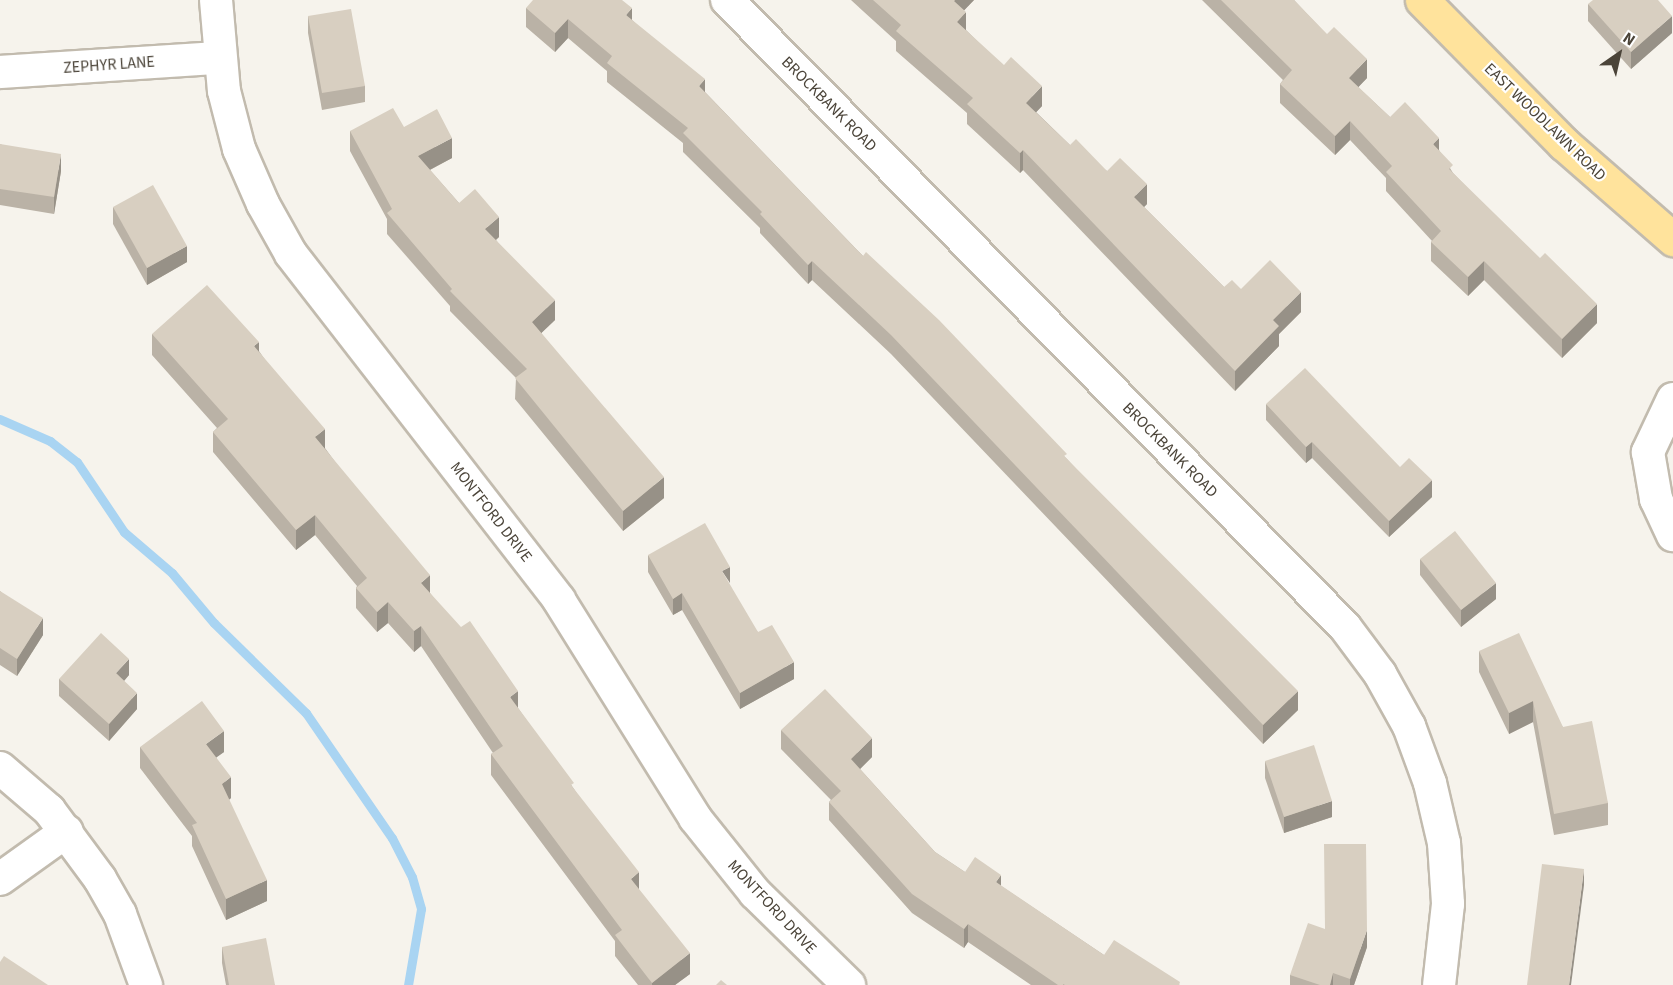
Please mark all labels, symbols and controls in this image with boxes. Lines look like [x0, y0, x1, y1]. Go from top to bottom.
north arrow [1589, 24, 1649, 84]
text: N [1618, 27, 1640, 51]
street label: ZEPHYR LANE [63, 52, 155, 78]
street label: BROCKBANK ROAD [777, 52, 881, 156]
street label: EAST WOODLAWN ROAD [1480, 59, 1610, 185]
street label: BROCKBANK ROAD [1118, 398, 1222, 502]
street label: MONTFORD DRIVE [446, 458, 536, 566]
street label: MONTFORD DRIVE [724, 856, 820, 958]

